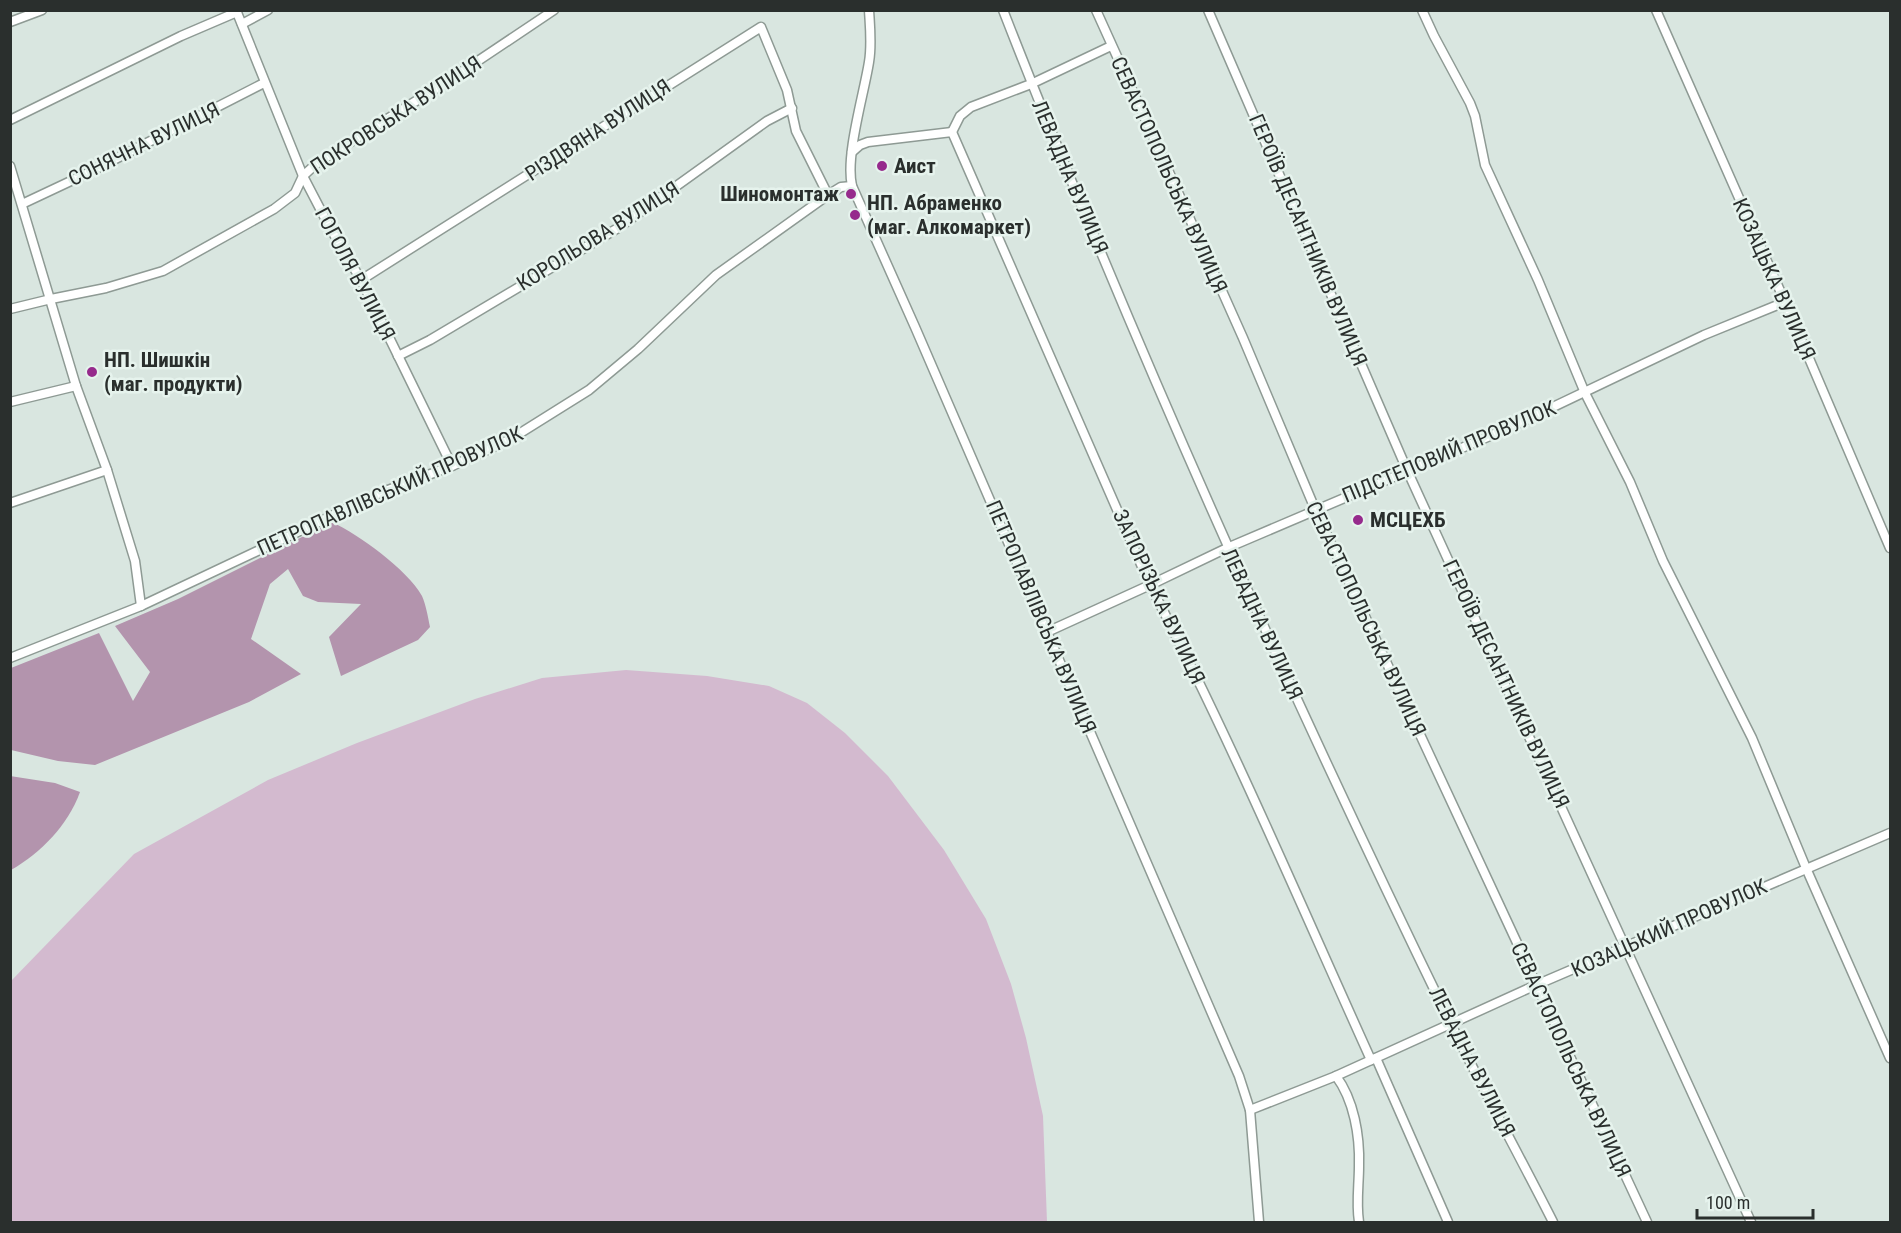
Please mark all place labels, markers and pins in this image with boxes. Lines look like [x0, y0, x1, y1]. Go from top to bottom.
place label: Аист [894, 154, 936, 178]
marker: Аист [875, 159, 889, 173]
place label: Шиномонтаж [720, 182, 839, 206]
marker: Шиномонтаж [844, 187, 858, 201]
place label: НП. Абраменко (маг. Алкомаркет) [867, 191, 1031, 239]
marker: НП. Абраменко (маг. Алкомаркет) [848, 208, 862, 222]
place label: НП. Шишкін (маг. продукти) [104, 348, 243, 396]
marker: НП. Шишкін (маг. продукти) [85, 365, 99, 379]
place label: МСЦЕХБ [1370, 508, 1445, 532]
marker: МСЦЕХБ [1351, 513, 1365, 527]

